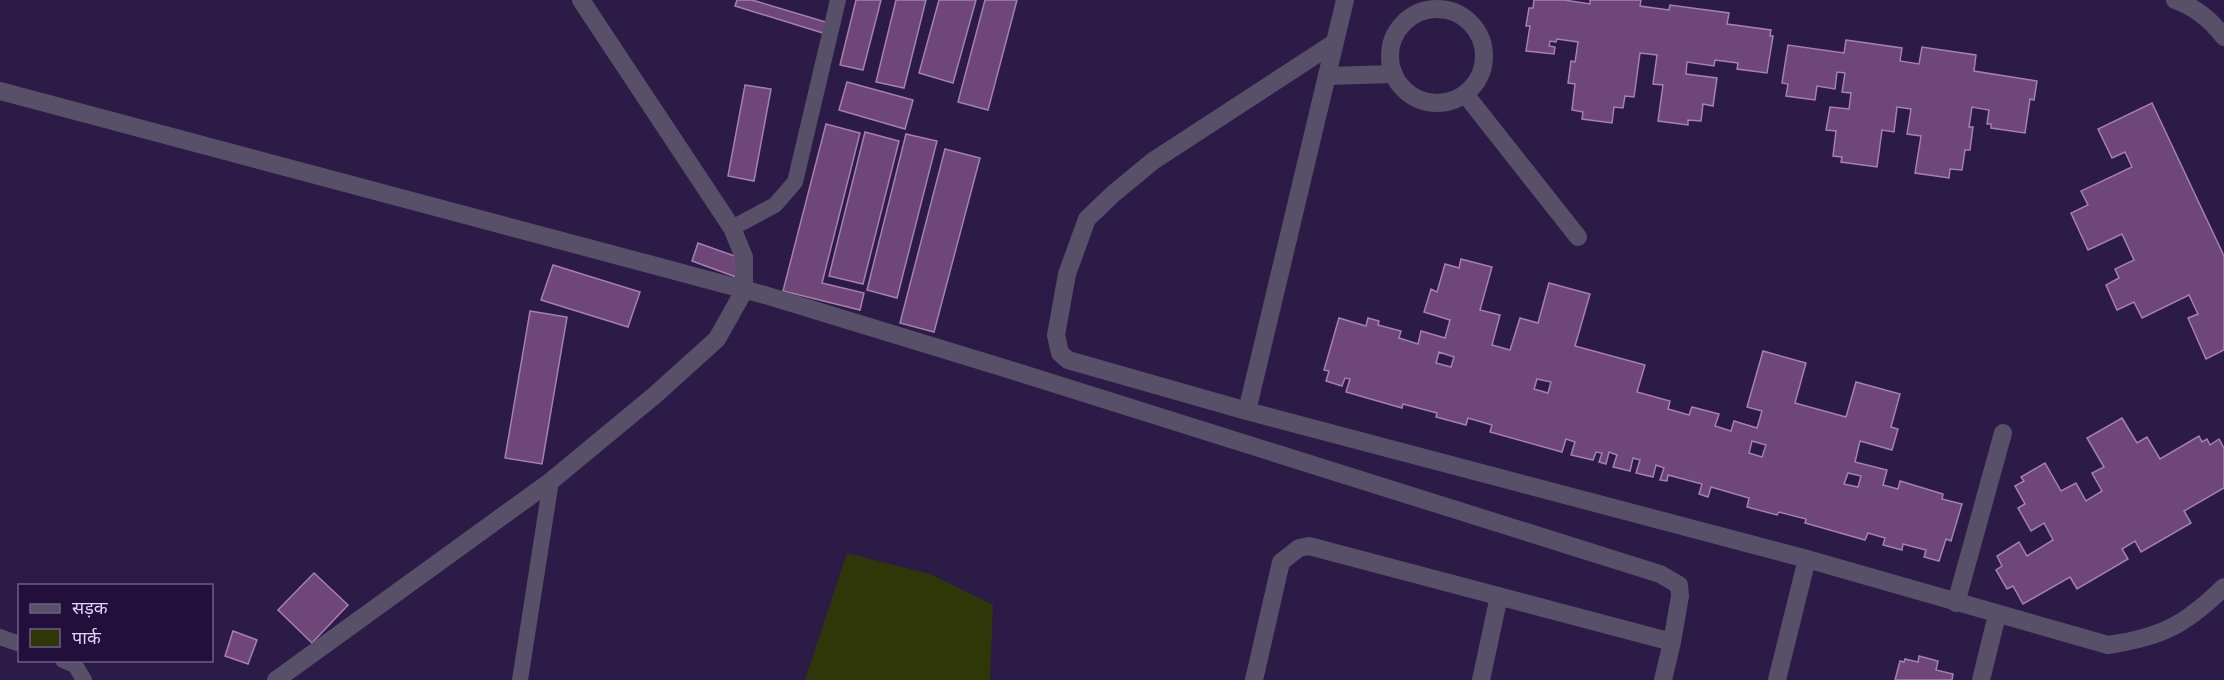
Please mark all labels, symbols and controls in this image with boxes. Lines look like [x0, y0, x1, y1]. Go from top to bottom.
legend [18, 584, 213, 662]
text: सड़क [72, 596, 109, 618]
text: पार्क [72, 626, 102, 648]

